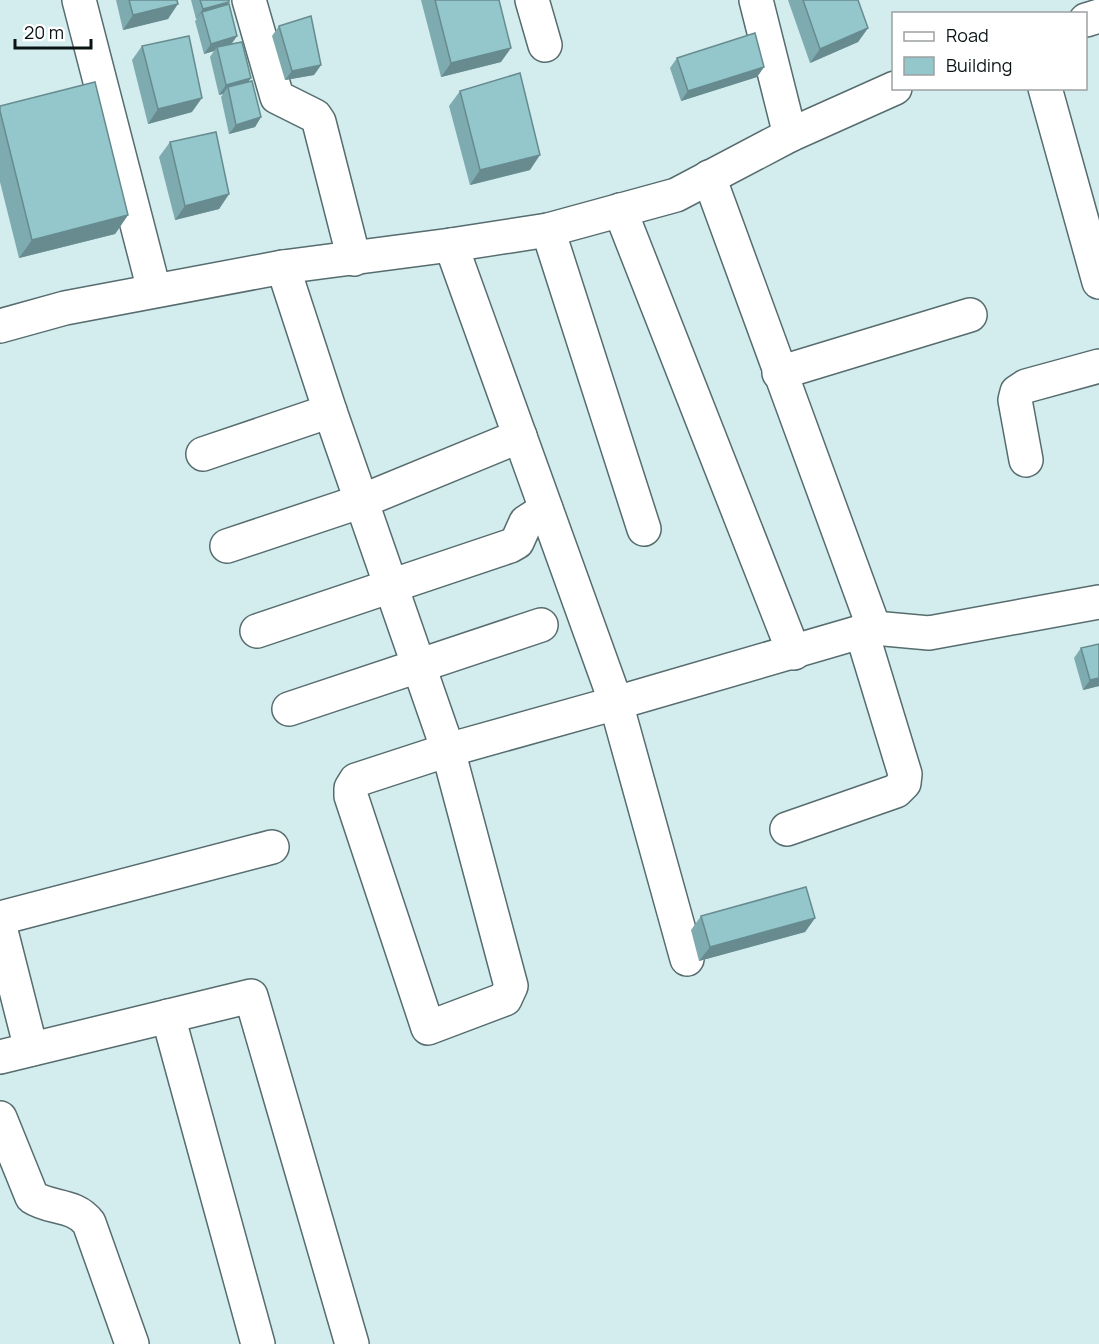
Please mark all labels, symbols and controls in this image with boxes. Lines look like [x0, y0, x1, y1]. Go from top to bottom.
scale bar [15, 12, 92, 50]
legend [892, 12, 1087, 90]
text: 20 m [24, 20, 64, 44]
text: Road [946, 23, 989, 47]
text: Building [946, 53, 1012, 77]

